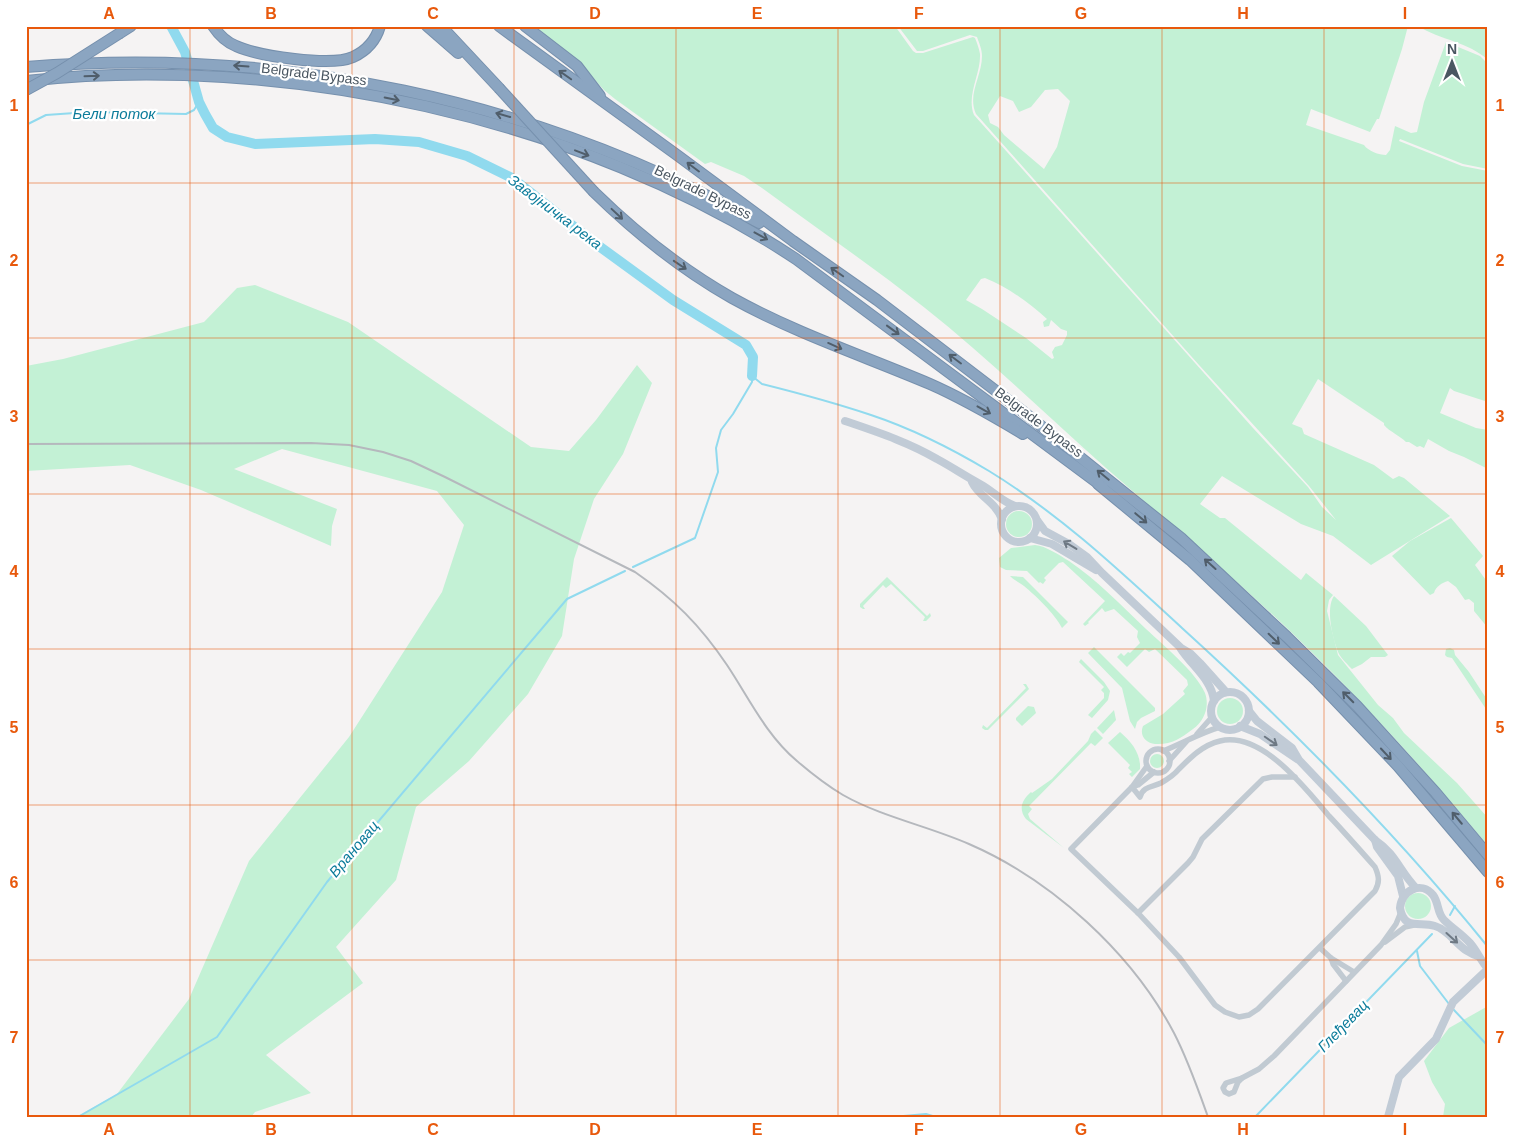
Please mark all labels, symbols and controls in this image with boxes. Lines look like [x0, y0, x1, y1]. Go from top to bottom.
text: A [103, 5, 115, 22]
text: B [265, 5, 277, 22]
text: C [427, 5, 439, 22]
text: D [589, 5, 601, 22]
text: E [752, 5, 763, 22]
text: F [914, 5, 924, 22]
text: G [1075, 5, 1087, 22]
text: H [1237, 5, 1249, 22]
text: I [1403, 5, 1407, 22]
north arrow [1426, 38, 1476, 88]
text: N [1447, 41, 1457, 57]
street label: Belgrade Bypass [260, 60, 368, 88]
one-way arrow [233, 61, 249, 71]
one-way arrow [558, 70, 572, 80]
one-way arrow [84, 71, 100, 81]
one-way arrow [384, 95, 400, 104]
text: 1 [10, 97, 19, 114]
text: 1 [1496, 97, 1505, 114]
water label: Бели поток [73, 105, 156, 122]
one-way arrow [496, 110, 512, 120]
one-way arrow [574, 149, 589, 158]
street label: Belgrade Bypass [652, 162, 754, 222]
one-way arrow [686, 162, 700, 172]
water label: Завојничка река [505, 171, 605, 252]
one-way arrow [611, 208, 623, 220]
one-way arrow [753, 231, 768, 241]
text: 2 [10, 252, 19, 269]
text: 2 [1496, 252, 1505, 269]
one-way arrow [672, 260, 686, 270]
one-way arrow [830, 267, 844, 277]
one-way arrow [886, 325, 900, 335]
one-way arrow [827, 342, 842, 352]
one-way arrow [948, 354, 962, 364]
street label: Belgrade Bypass [992, 384, 1086, 460]
one-way arrow [976, 406, 990, 416]
text: 3 [10, 408, 19, 425]
text: 3 [1496, 408, 1505, 425]
one-way arrow [1096, 470, 1109, 481]
one-way arrow [1134, 512, 1147, 524]
one-way arrow [1064, 540, 1078, 550]
one-way arrow [1203, 558, 1216, 570]
text: 4 [10, 563, 19, 580]
text: 4 [1496, 563, 1505, 580]
one-way arrow [1267, 633, 1280, 645]
one-way arrow [1342, 692, 1354, 704]
text: 5 [10, 719, 19, 736]
text: 5 [1496, 719, 1505, 736]
one-way arrow [1264, 736, 1278, 746]
one-way arrow [1380, 748, 1392, 760]
one-way arrow [1451, 812, 1462, 825]
water label: Врановац [325, 817, 382, 880]
text: 6 [10, 874, 19, 891]
text: 6 [1496, 874, 1505, 891]
one-way arrow [1445, 932, 1458, 943]
water label: Глеђевац [1314, 996, 1372, 1055]
text: 7 [10, 1029, 19, 1046]
text: 7 [1496, 1029, 1505, 1046]
text: A [103, 1121, 115, 1138]
text: B [265, 1121, 277, 1138]
text: C [427, 1121, 439, 1138]
text: D [589, 1121, 601, 1138]
text: E [752, 1121, 763, 1138]
text: F [914, 1121, 924, 1138]
text: G [1075, 1121, 1087, 1138]
text: H [1237, 1121, 1249, 1138]
text: I [1403, 1121, 1407, 1138]

